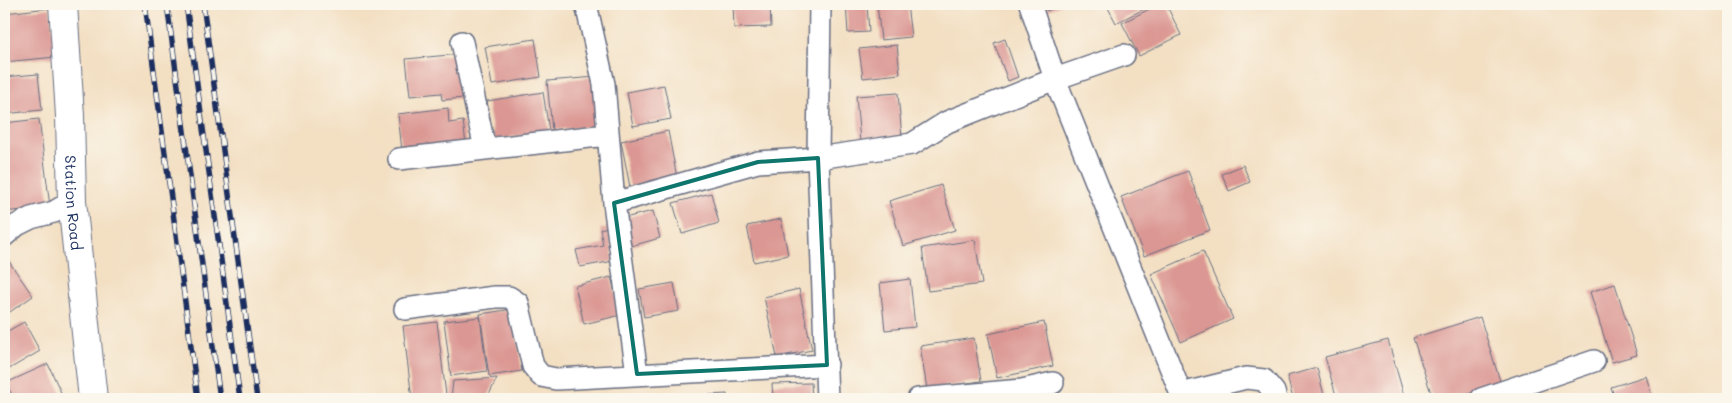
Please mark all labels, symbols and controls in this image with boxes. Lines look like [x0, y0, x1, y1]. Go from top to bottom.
street label: Station Road [61, 155, 87, 251]

